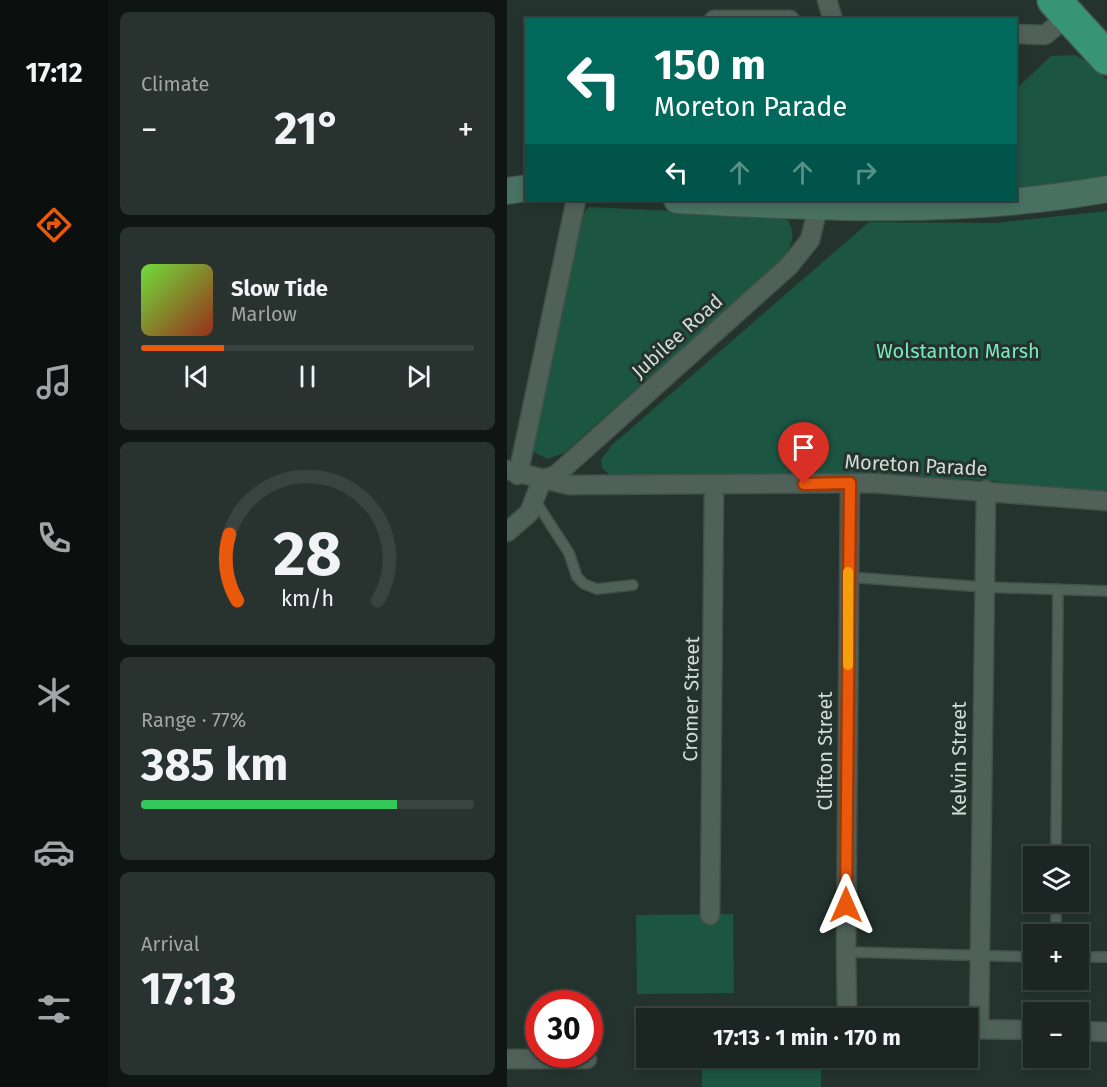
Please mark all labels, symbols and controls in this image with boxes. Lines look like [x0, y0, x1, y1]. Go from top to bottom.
text: 150 m [654, 40, 766, 90]
icon: left [555, 42, 633, 120]
text: 17:12 [25, 57, 83, 89]
text: Climate [141, 72, 209, 96]
text: Moreton Parade [654, 91, 847, 123]
text: 21° [274, 102, 341, 156]
text: − [141, 110, 158, 150]
text: + [458, 110, 474, 150]
icon: left [660, 156, 693, 189]
icon: ahead [723, 156, 756, 189]
icon: ahead [786, 156, 819, 189]
icon: right [849, 156, 882, 189]
icon: directions [33, 204, 75, 246]
text: Slow Tide [231, 275, 328, 302]
street label: Jubilee Road [627, 289, 727, 383]
text: Marlow [231, 302, 297, 326]
park label: Wolstanton Marsh [876, 339, 1040, 363]
icon: previous [180, 360, 213, 393]
icon: pause [291, 360, 324, 393]
icon: next [402, 360, 435, 393]
icon: music [33, 361, 75, 403]
pin [778, 422, 829, 484]
icon: arrive [787, 431, 820, 464]
street label: Moreton Parade [844, 449, 988, 481]
icon: phone [33, 517, 75, 559]
text: 28 [273, 517, 342, 592]
text: km/h [281, 586, 334, 612]
street label: Cromer Street [678, 636, 704, 762]
icon: climate [33, 674, 75, 716]
street label: Clifton Street [813, 691, 837, 811]
street label: Kelvin Street [947, 701, 971, 816]
text: Range · 77% [141, 708, 246, 732]
text: 385 km [141, 738, 288, 792]
icon: car [33, 831, 75, 873]
map controls [1023, 846, 1089, 1068]
button: layers [1023, 846, 1089, 912]
position arrow [814, 873, 878, 937]
button: + [1023, 924, 1089, 990]
text: Arrival [141, 932, 200, 956]
text: 17:13 [141, 962, 237, 1016]
icon: filters [33, 988, 75, 1030]
speed limit sign: 30 [525, 990, 603, 1068]
button: − [1023, 1002, 1089, 1068]
text: 17:13 · 1 min · 170 m [713, 1024, 901, 1051]

